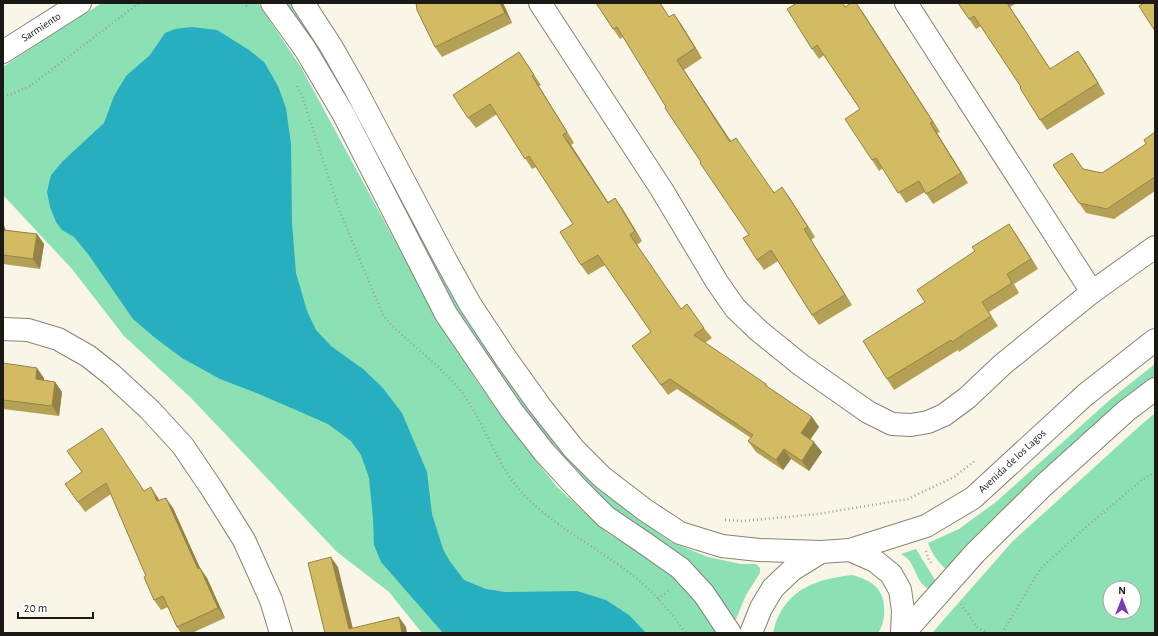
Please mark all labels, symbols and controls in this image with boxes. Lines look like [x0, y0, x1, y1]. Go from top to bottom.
street label: Sarmiento [19, 10, 63, 44]
street label: Avenida de los Lagos [976, 427, 1048, 495]
north arrow [1102, 580, 1142, 620]
text: N [1118, 585, 1126, 596]
scale bar [18, 594, 93, 620]
text: 20 m [24, 602, 47, 614]

